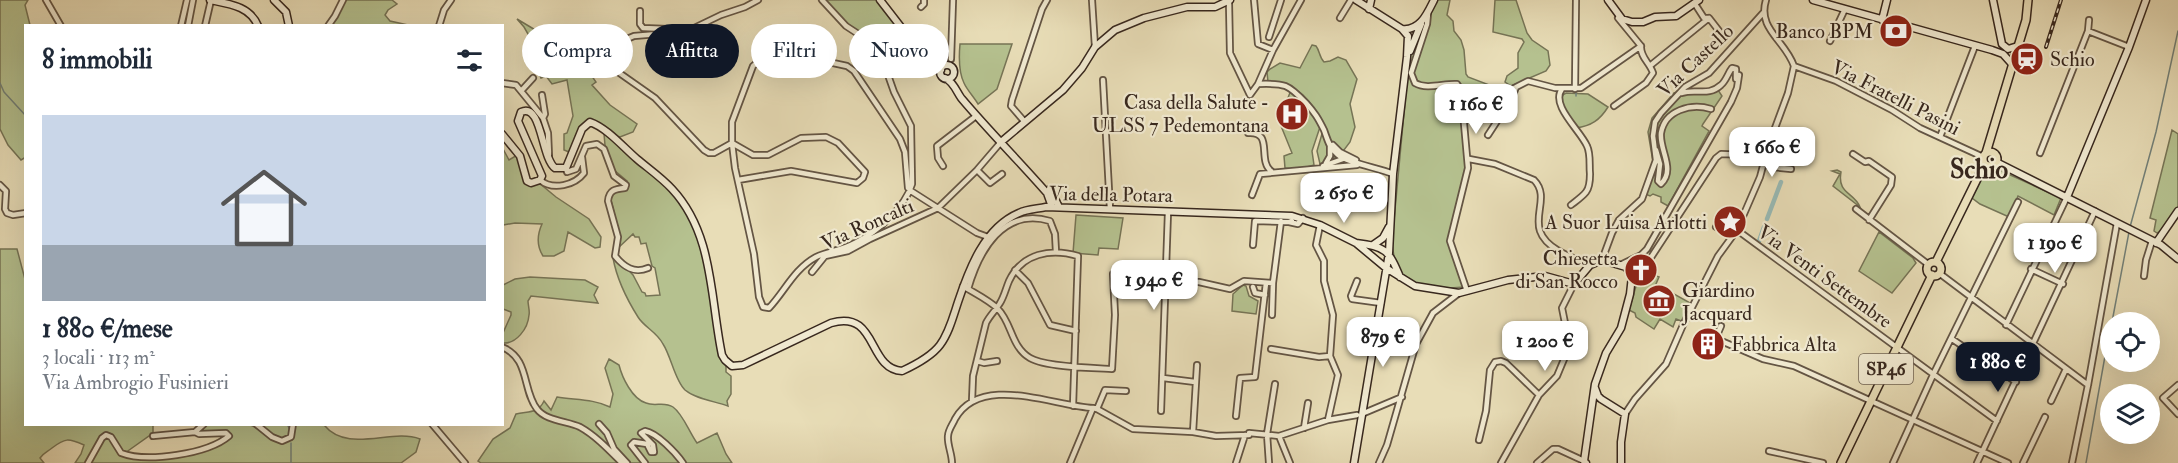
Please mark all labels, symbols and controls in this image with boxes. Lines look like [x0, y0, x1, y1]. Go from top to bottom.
bank icon: Banco BPM [1878, 13, 1914, 49]
street label: Via Castello [1652, 18, 1739, 102]
place label: Banco BPM [1776, 19, 1873, 44]
chip: Compra [522, 24, 633, 78]
chip: Affitta [645, 24, 739, 78]
chip: Filtri [751, 24, 837, 78]
chip: Nuovo [849, 24, 949, 78]
station icon: Schio [2009, 41, 2045, 77]
text: 8 immobili [42, 44, 153, 76]
icon: filters [453, 44, 486, 77]
place label: Schio [2050, 47, 2095, 72]
street label: Via Fratelli Pasini [1827, 54, 1964, 141]
pin: 1 160 € [1421, 84, 1531, 135]
place label: Casa della Salute - ULSS 7 Pedemontana [1092, 90, 1270, 138]
text: 1 160 € [1449, 91, 1503, 116]
hospital icon: Casa della Salute - ULSS 7 Pedemontana [1274, 96, 1310, 132]
pin: 1 660 € [1717, 127, 1827, 178]
text: 1 660 € [1743, 134, 1801, 159]
icon: home [210, 154, 318, 262]
district label: Schio [1950, 154, 2008, 186]
pin: 2 650 € [1289, 173, 1399, 224]
text: 2 650 € [1314, 180, 1374, 205]
street label: Via della Potara [1049, 181, 1174, 208]
street label: Via Roncalti [817, 193, 917, 256]
place icon: A Suor Luisa Arlotti [1712, 204, 1748, 240]
place label: A Suor Luisa Arlotti [1544, 210, 1707, 235]
street label: Via Venti Settembre [1752, 219, 1897, 334]
pin: 1 190 € [2000, 223, 2110, 274]
text: 1 190 € [2028, 230, 2082, 255]
place label: Chiesetta di San Rocco [1515, 246, 1619, 294]
church icon: Chiesetta di San Rocco [1623, 252, 1659, 288]
pin: 1 940 € [1099, 260, 1209, 311]
text: 1 940 € [1125, 267, 1183, 292]
place label: Giardino Jacquard [1681, 278, 1755, 326]
museum icon: Giardino Jacquard [1641, 283, 1677, 319]
map controls [2100, 312, 2160, 444]
button: locate [2100, 312, 2160, 372]
text: 1 880 €/mese [42, 313, 173, 345]
pin: 879 € [1341, 317, 1425, 368]
pin: 1 200 € [1490, 321, 1600, 372]
text: 879 € [1361, 324, 1405, 349]
building icon: Fabbrica Alta [1690, 326, 1726, 362]
text: 1 200 € [1516, 328, 1574, 353]
place label: Fabbrica Alta [1731, 332, 1837, 357]
pin: 1 880 € [1943, 342, 2053, 393]
text: 3 locali · 113 m² [42, 345, 155, 370]
text: 1 880 € [1970, 349, 2026, 374]
road number: SP46 [1859, 354, 1913, 384]
text: Via Ambrogio Fusinieri [42, 370, 229, 395]
button: layers [2100, 384, 2160, 444]

